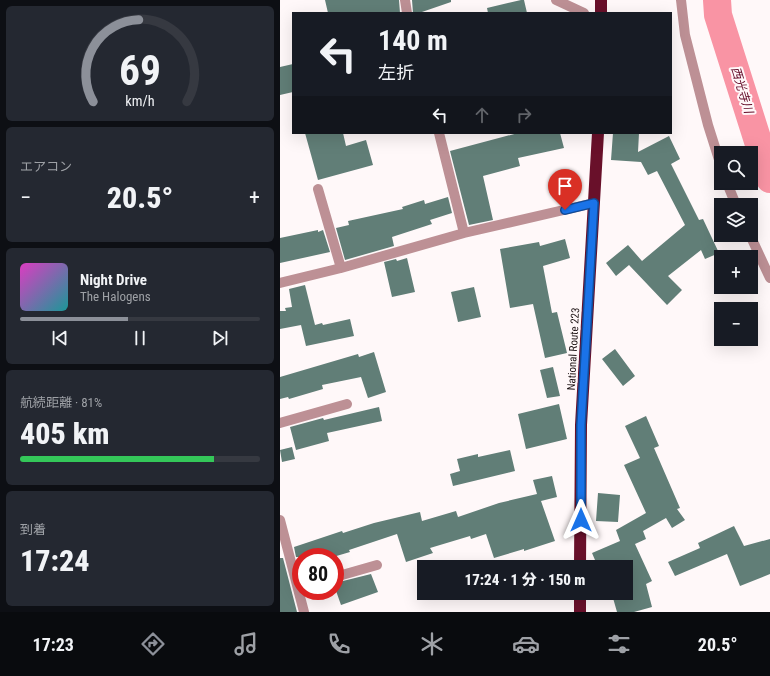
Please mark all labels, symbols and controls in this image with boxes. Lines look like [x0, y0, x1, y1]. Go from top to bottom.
text: 140 m [378, 24, 448, 57]
icon: left [312, 28, 364, 80]
text: 69 [119, 45, 161, 94]
text: 左折 [378, 62, 414, 83]
water label: 西光寺川 [728, 65, 756, 117]
text: km/h [125, 92, 155, 108]
icon: left [429, 104, 451, 126]
icon: ahead [471, 104, 493, 126]
icon: right [513, 104, 535, 126]
map controls [714, 146, 758, 346]
button: search [714, 146, 758, 190]
text: エアコン [20, 159, 72, 174]
pin [548, 169, 582, 210]
icon: arrive [554, 175, 576, 197]
text: 20.5° [107, 180, 173, 215]
text: − [20, 185, 31, 210]
text: + [249, 185, 260, 210]
button: layers [714, 198, 758, 242]
button: + [714, 250, 758, 294]
text: Night Drive [80, 271, 147, 289]
text: The Halogens [80, 289, 151, 304]
button: − [714, 302, 758, 346]
street label: National Route 223 [565, 307, 582, 391]
icon: previous [49, 327, 71, 349]
icon: pause [129, 327, 151, 349]
icon: next [209, 327, 231, 349]
text: 航続距離 · 81% [20, 395, 102, 410]
text: 405 km [20, 416, 109, 451]
position arrow [560, 499, 602, 541]
text: 到着 [20, 522, 46, 537]
text: 17:24 [20, 543, 89, 578]
speed limit sign: 80 [292, 548, 344, 600]
text: 17:24 · 1 分 · 150 m [465, 571, 585, 589]
icon: directions [139, 630, 167, 658]
icon: music [232, 630, 260, 658]
icon: phone [325, 630, 353, 658]
icon: climate [418, 630, 446, 658]
icon: car [512, 630, 540, 658]
icon: filters [605, 630, 633, 658]
text: 17:23 [33, 634, 74, 655]
text: 20.5° [698, 634, 737, 655]

